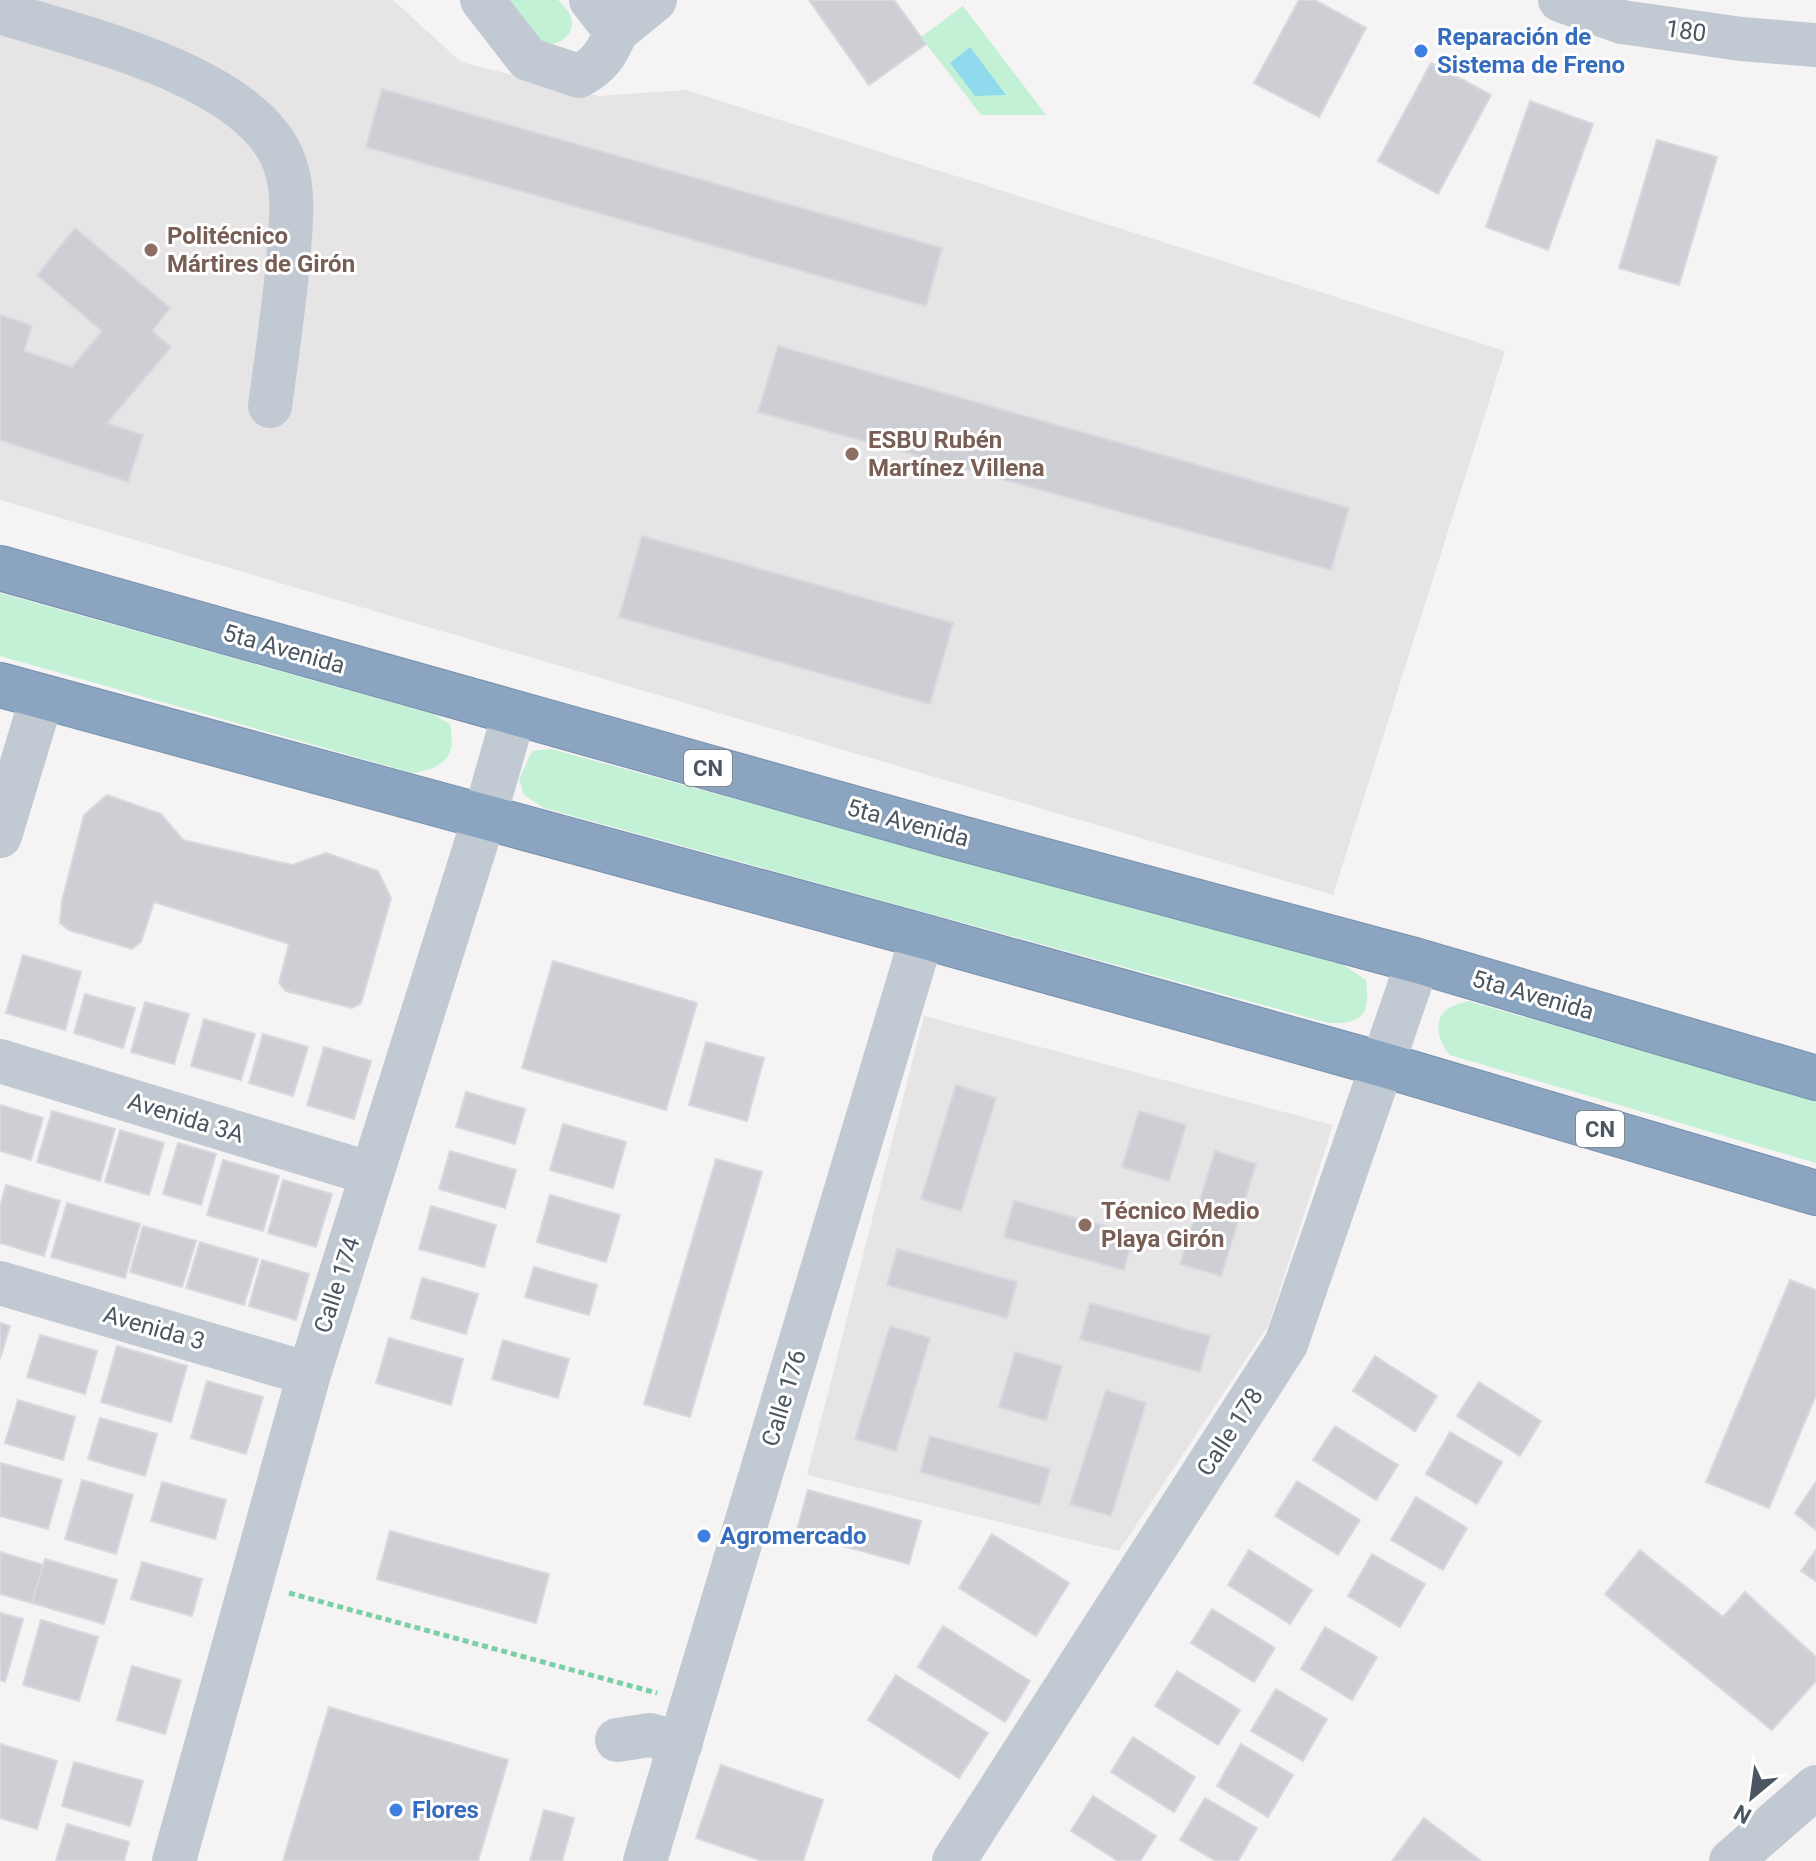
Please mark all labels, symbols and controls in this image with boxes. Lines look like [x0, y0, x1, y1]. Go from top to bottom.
street label: 180 [1664, 14, 1708, 48]
place label: Reparación de Sistema de Freno [1437, 23, 1625, 79]
marker: Reparación de Sistema de Freno [1412, 42, 1430, 60]
place label: Politécnico Mártires de Girón [167, 222, 355, 278]
marker: Politécnico Mártires de Girón [142, 241, 160, 259]
place label: ESBU Rubén Martínez Villena [868, 426, 1045, 482]
marker: ESBU Rubén Martínez Villena [843, 445, 861, 463]
street label: 5ta Avenida [220, 618, 348, 680]
road number: CN [684, 750, 732, 786]
street label: 5ta Avenida [844, 793, 972, 853]
street label: 5ta Avenida [1469, 964, 1597, 1026]
street label: Avenida 3A [125, 1087, 248, 1149]
road number: CN [1576, 1111, 1624, 1147]
place label: Técnico Medio Playa Girón [1101, 1197, 1259, 1253]
marker: Técnico Medio Playa Girón [1076, 1216, 1094, 1234]
street label: Calle 174 [308, 1233, 366, 1337]
street label: Avenida 3 [100, 1300, 208, 1356]
street label: Calle 176 [756, 1346, 812, 1450]
street label: Calle 178 [1191, 1383, 1269, 1481]
place label: Agromercado [720, 1522, 867, 1550]
marker: Agromercado [695, 1527, 713, 1545]
north arrow [1712, 1757, 1792, 1837]
place label: Flores [412, 1796, 479, 1824]
text: N [1730, 1799, 1755, 1829]
marker: Flores [387, 1801, 405, 1819]

